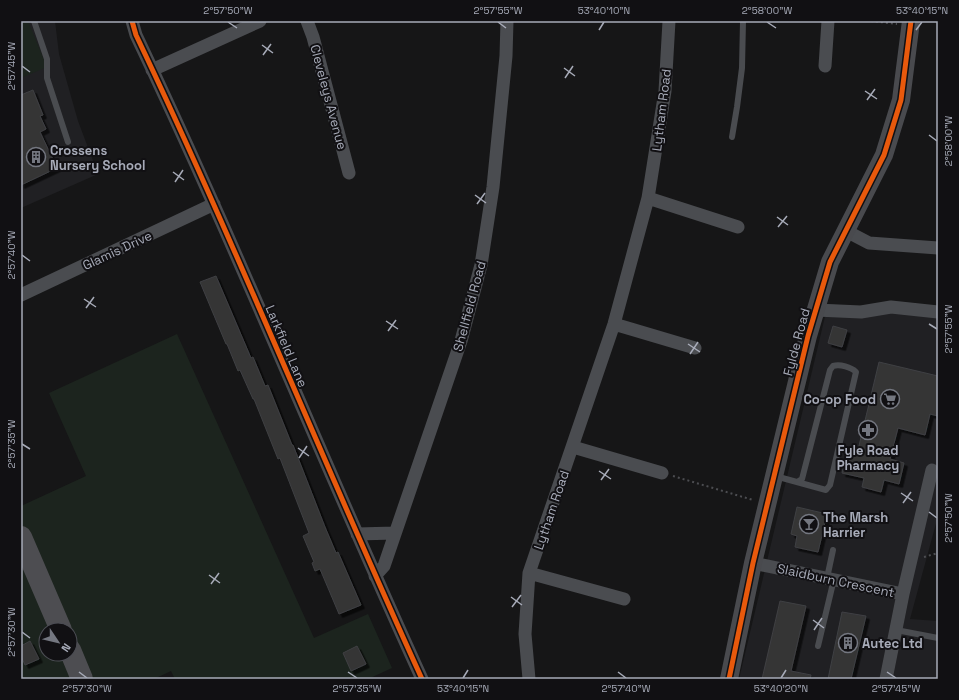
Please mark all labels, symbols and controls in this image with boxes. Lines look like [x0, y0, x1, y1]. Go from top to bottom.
text: 2°57'50"W [203, 4, 253, 17]
text: 2°57'55"W [474, 4, 523, 17]
text: 53°40'10"N [578, 4, 630, 17]
text: 2°58'00"W [742, 4, 792, 17]
text: 53°40'15"N [896, 4, 948, 17]
text: 2°57'45"W [5, 41, 18, 90]
street label: Cleveleys Avenue [306, 43, 351, 152]
street label: Lytham Road [648, 68, 675, 152]
text: 2°58'00"W [942, 116, 955, 166]
place label: Crossens Nursery School [50, 142, 145, 174]
building icon: Crossens Nursery School [25, 146, 47, 168]
street label: Glamis Drive [80, 227, 155, 274]
text: 2°57'40"W [5, 230, 18, 280]
street label: Shellfield Road [449, 259, 490, 353]
street label: Larkfield Lane [262, 302, 312, 390]
text: 2°57'55"W [942, 304, 955, 353]
street label: Fylde Road [779, 306, 814, 378]
supermarket icon: Co-op Food [879, 388, 901, 410]
place label: Co-op Food [803, 391, 876, 408]
text: 2°57'35"W [5, 419, 18, 468]
pharmacy icon: Fyle Road Pharmacy [857, 419, 879, 441]
place label: Fyle Road Pharmacy [837, 442, 899, 474]
street label: Lytham Road [530, 468, 573, 552]
text: 2°57'50"W [942, 493, 955, 543]
place label: The Marsh Harrier [823, 509, 888, 541]
bar icon: The Marsh Harrier [798, 513, 820, 535]
street label: Slaidburn Crescent [776, 560, 896, 601]
text: 2°57'30"W [5, 607, 18, 657]
north arrow [38, 622, 78, 662]
building icon: Autec Ltd [837, 632, 859, 654]
place label: Autec Ltd [862, 635, 923, 652]
text: N [58, 641, 74, 655]
text: 2°57'30"W [62, 682, 112, 695]
text: 2°57'35"W [333, 682, 382, 695]
text: 53°40'15"N [437, 682, 489, 695]
text: 2°57'40"W [601, 682, 651, 695]
text: 53°40'20"N [754, 682, 808, 695]
text: 2°57'45"W [872, 682, 921, 695]

